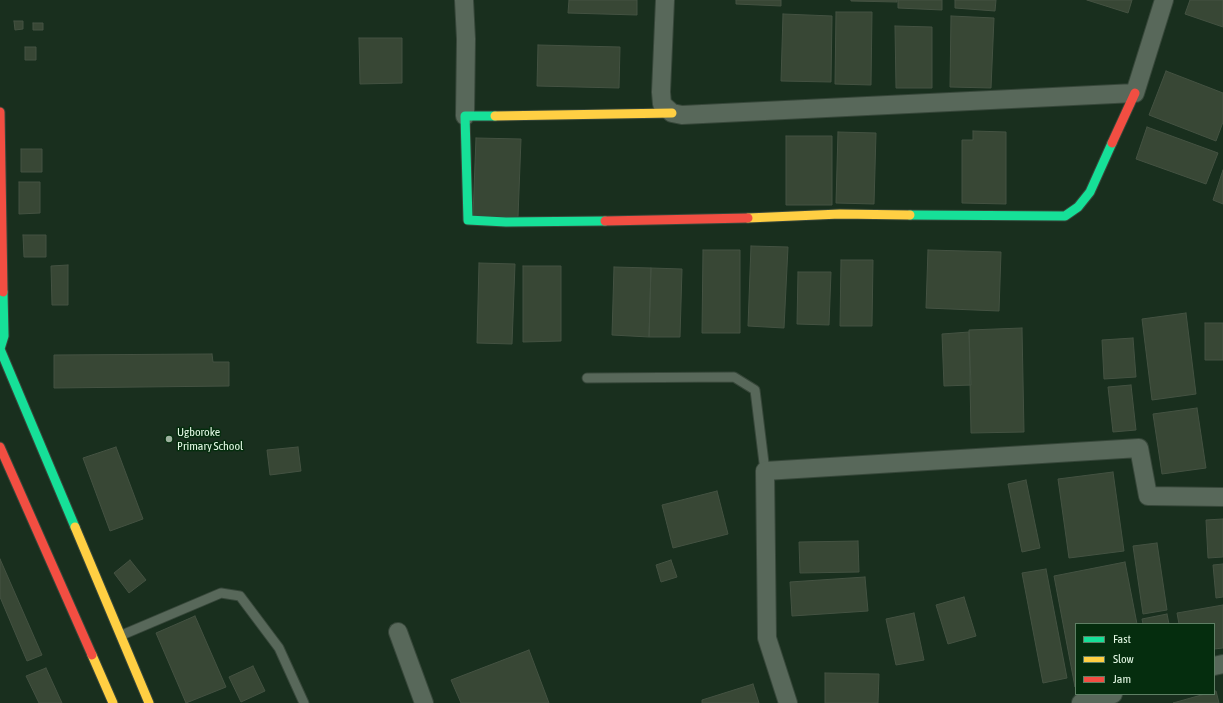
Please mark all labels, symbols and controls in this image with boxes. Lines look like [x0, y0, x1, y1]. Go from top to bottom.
place label: Ugboroke Primary School [177, 425, 243, 453]
marker: Ugboroke Primary School [164, 434, 174, 444]
legend [1075, 623, 1215, 695]
text: Fast [1113, 632, 1131, 646]
text: Slow [1113, 652, 1134, 666]
text: Jam [1113, 672, 1131, 686]

